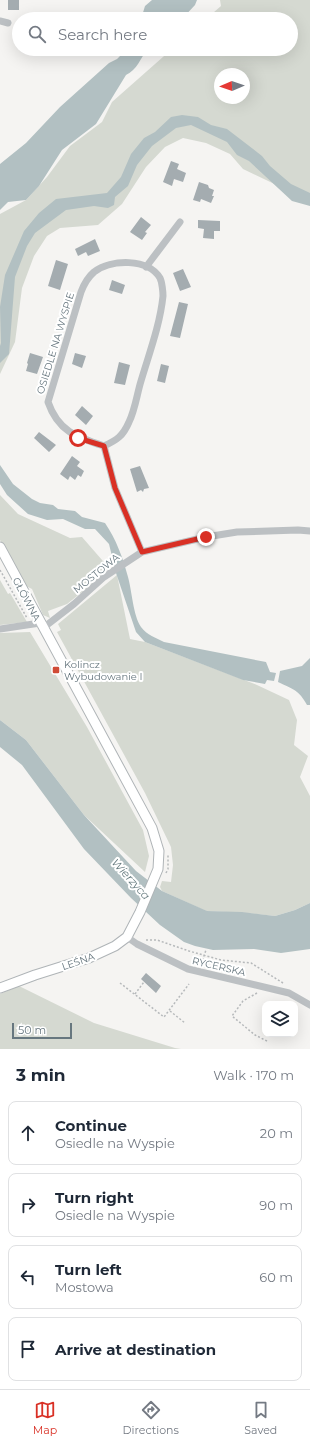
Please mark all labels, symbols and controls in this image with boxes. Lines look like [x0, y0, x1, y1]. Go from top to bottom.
search box [12, 12, 298, 56]
icon: search [26, 23, 48, 45]
text: Search here [58, 25, 147, 44]
north arrow [214, 68, 250, 104]
street label: OSIEDLE NA WYSPIE [34, 290, 77, 396]
route start [69, 429, 87, 447]
route end [197, 528, 215, 546]
street label: MOSTOWA [71, 550, 123, 596]
street label: GŁÓWNA [10, 575, 44, 624]
place label: Kolincz Wybudowanie I [64, 658, 143, 683]
marker: Kolincz Wybudowanie I [51, 665, 61, 675]
water label: Wierzyca [109, 856, 153, 902]
street label: LEŚNA [60, 950, 97, 973]
street label: RYCERSKA [191, 954, 248, 979]
map controls [262, 1001, 298, 1037]
button: layers [262, 1001, 298, 1037]
scale bar [12, 1021, 72, 1040]
text: 50 m [18, 1023, 46, 1037]
text: 3 min [16, 1065, 66, 1085]
text: Walk · 170 m [213, 1067, 294, 1083]
text: Continue [55, 1116, 127, 1135]
icon: ahead [17, 1122, 39, 1144]
text: 20 m [260, 1125, 293, 1141]
text: Osiedle na Wyspie [55, 1135, 175, 1151]
text: Turn right [55, 1188, 134, 1207]
icon: right [17, 1194, 39, 1216]
text: 90 m [259, 1197, 293, 1213]
text: Osiedle na Wyspie [55, 1207, 175, 1223]
text: Turn left [55, 1260, 122, 1279]
icon: left [17, 1266, 39, 1288]
text: 60 m [259, 1269, 293, 1285]
text: Mostowa [55, 1279, 114, 1295]
icon: arrive [17, 1338, 39, 1360]
text: Arrive at destination [55, 1340, 216, 1359]
tab: Map [33, 1399, 57, 1437]
tab: Directions [123, 1399, 179, 1437]
tab: Saved [244, 1399, 277, 1437]

